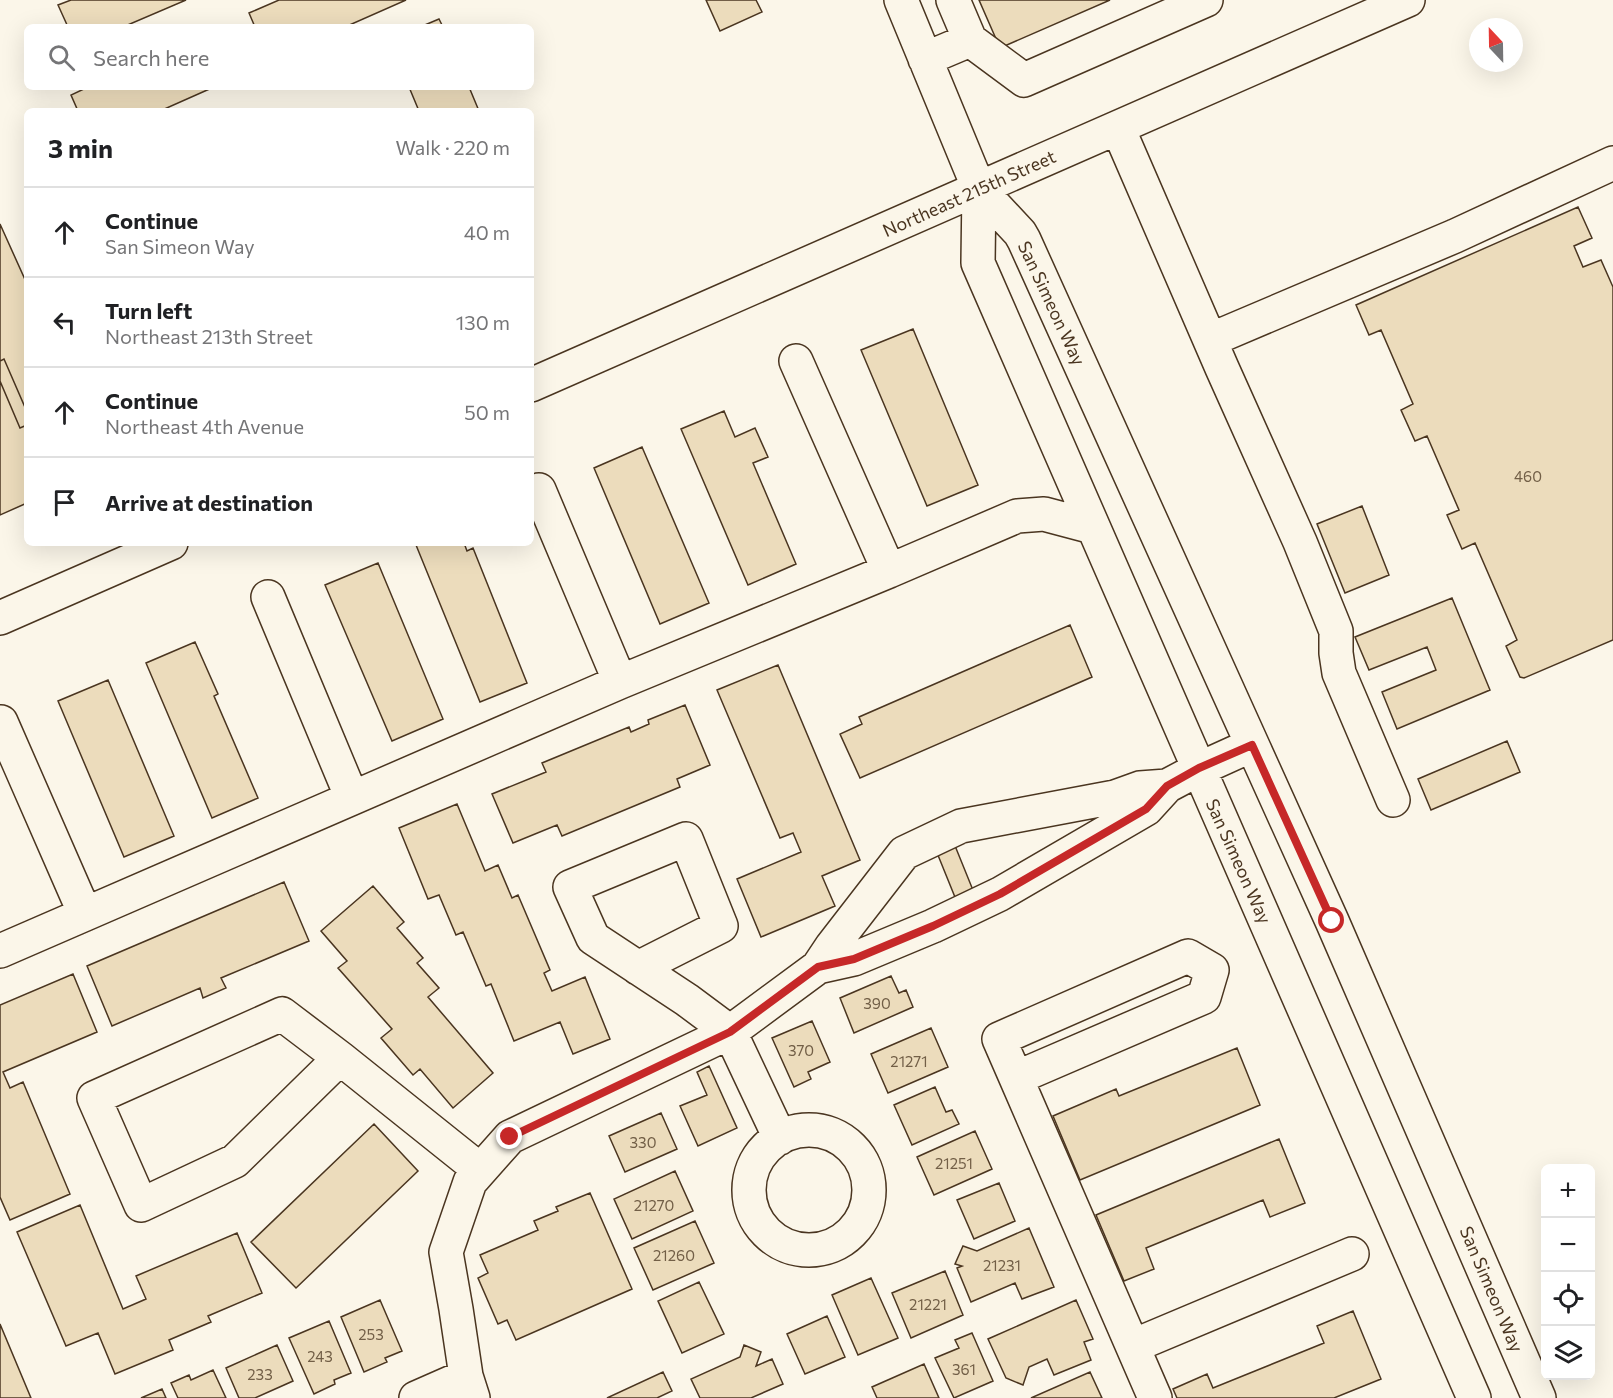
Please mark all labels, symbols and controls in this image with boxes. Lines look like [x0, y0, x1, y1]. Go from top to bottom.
north arrow [1469, 18, 1523, 72]
search box [24, 24, 534, 90]
icon: search [45, 41, 78, 74]
text: Search here [93, 44, 209, 71]
text: 3 min [48, 132, 113, 163]
text: Walk · 220 m [395, 135, 510, 159]
street label: Northeast 215th Street [879, 145, 1059, 241]
text: Continue [105, 207, 198, 234]
icon: ahead [48, 216, 81, 249]
text: 40 m [464, 220, 510, 244]
text: San Simeon Way [105, 234, 255, 258]
street label: San Simeon Way [1014, 237, 1090, 369]
text: Turn left [105, 297, 192, 324]
icon: left [48, 306, 81, 339]
text: 130 m [456, 310, 510, 334]
text: Northeast 213th Street [105, 324, 313, 348]
text: Continue [105, 387, 198, 414]
icon: ahead [48, 396, 81, 429]
text: 50 m [464, 400, 510, 424]
text: Northeast 4th Avenue [105, 414, 304, 438]
house number: 460 [1514, 467, 1542, 485]
icon: arrive [48, 486, 81, 519]
text: Arrive at destination [105, 489, 313, 516]
street label: San Simeon Way [1202, 795, 1276, 927]
route start [1318, 907, 1344, 933]
house number: 390 [863, 994, 891, 1012]
house number: 370 [788, 1041, 814, 1059]
house number: 21271 [890, 1052, 928, 1070]
route end [496, 1123, 522, 1149]
house number: 330 [630, 1133, 656, 1151]
house number: 21251 [935, 1154, 973, 1172]
map controls [1541, 1164, 1595, 1380]
button: + [1541, 1164, 1595, 1218]
house number: 21270 [634, 1196, 674, 1214]
button: − [1541, 1218, 1595, 1272]
street label: San Simeon Way [1456, 1223, 1528, 1355]
house number: 21260 [653, 1246, 695, 1264]
house number: 21231 [983, 1256, 1021, 1274]
button: locate [1541, 1272, 1595, 1326]
house number: 21221 [909, 1295, 947, 1313]
house number: 253 [358, 1325, 384, 1343]
button: layers [1541, 1326, 1595, 1380]
house number: 243 [307, 1347, 333, 1365]
house number: 361 [952, 1360, 976, 1378]
house number: 233 [247, 1365, 273, 1383]

